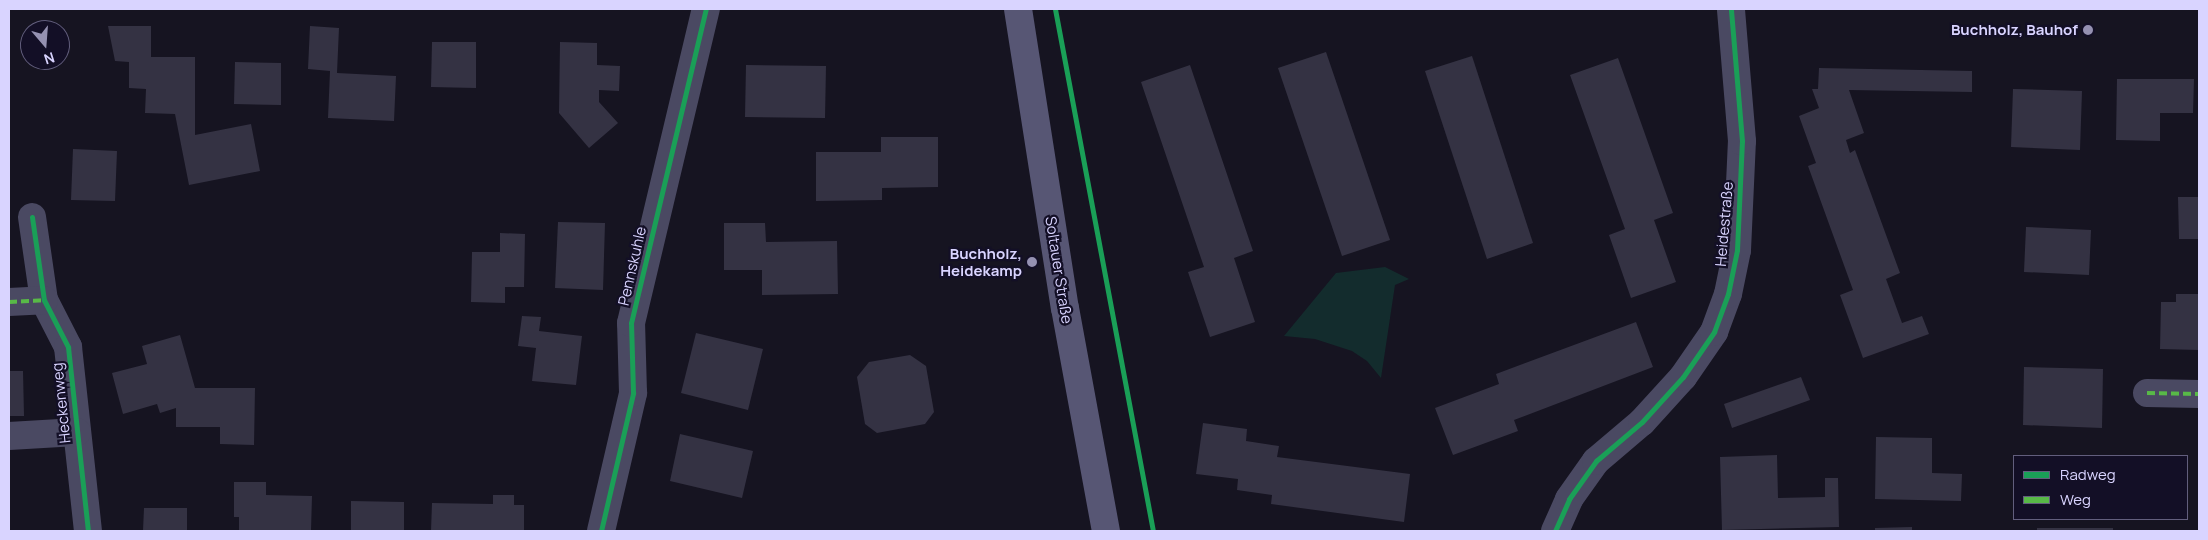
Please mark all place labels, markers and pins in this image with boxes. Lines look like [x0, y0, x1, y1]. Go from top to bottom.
place label: Buchholz, Bauhof [1951, 21, 2078, 39]
marker: Buchholz, Bauhof [2082, 24, 2094, 36]
place label: Buchholz, Heidekamp [940, 244, 1022, 279]
marker: Buchholz, Heidekamp [1026, 256, 1038, 268]

